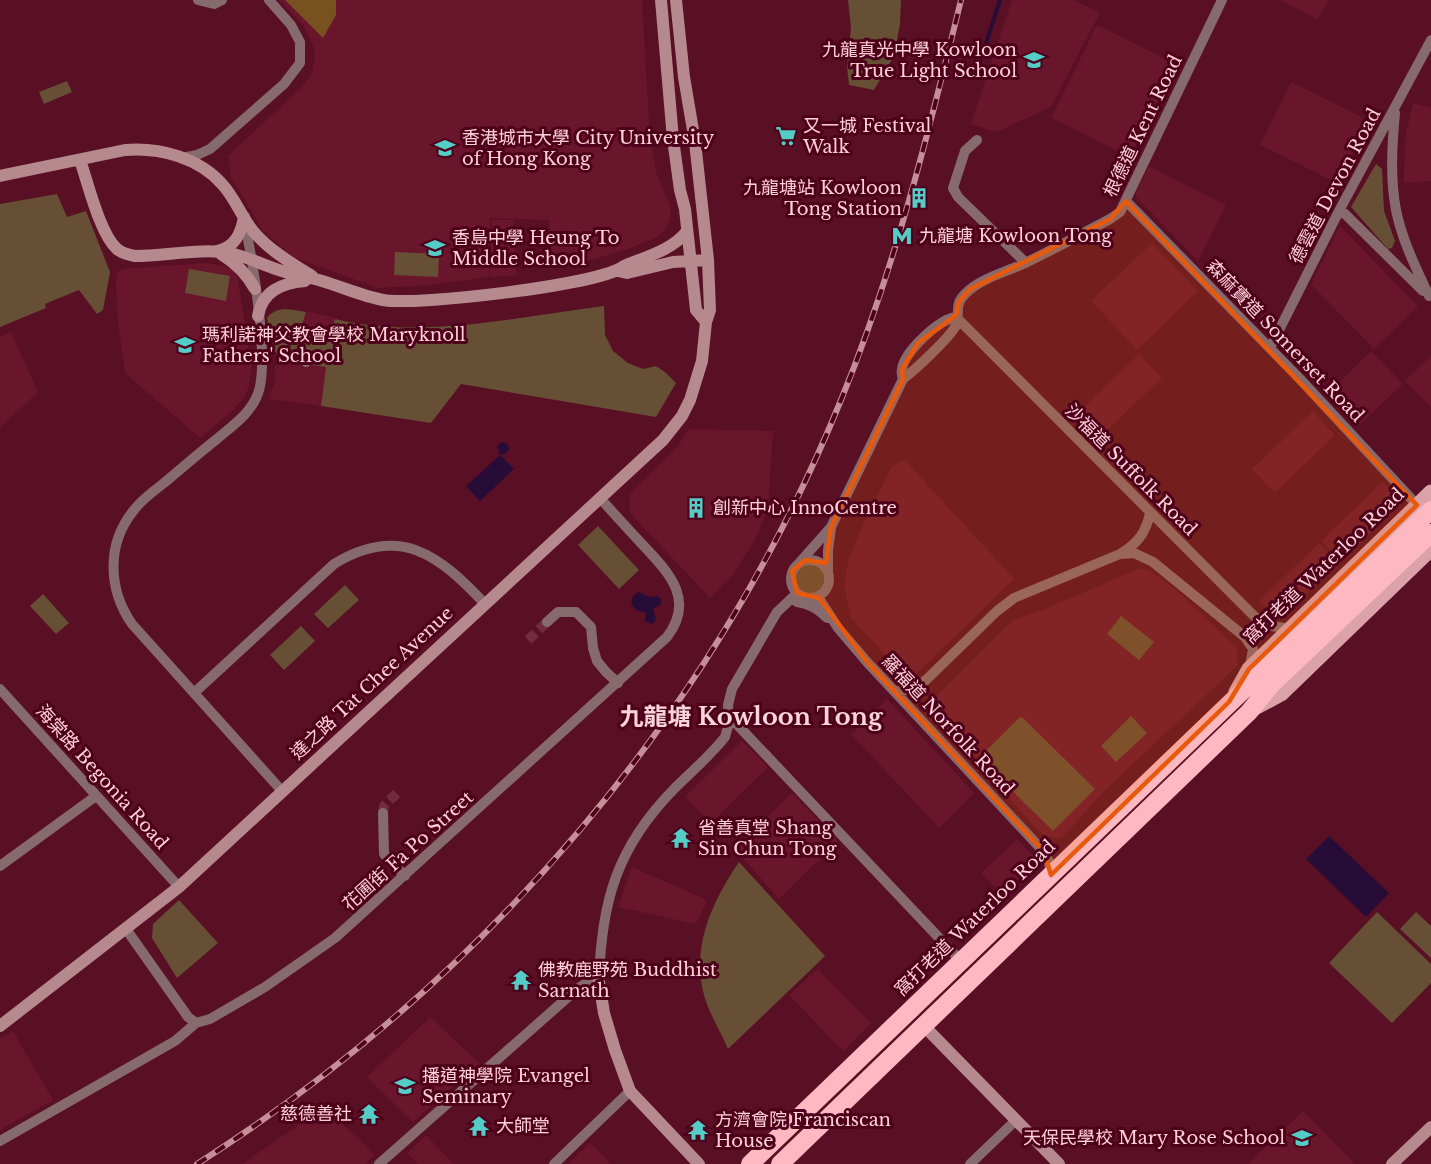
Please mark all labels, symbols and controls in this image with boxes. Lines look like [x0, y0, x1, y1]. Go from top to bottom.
place label: 九龍真光中學 Kowloon True Light School [822, 39, 1017, 82]
school or university icon: 九龍真光中學 Kowloon True Light School [1022, 48, 1046, 72]
street label: 根德道 Kent Road [1099, 51, 1187, 201]
street label: 德雲道 Devon Road [1285, 104, 1385, 268]
place label: 又一城 Festival Walk [802, 115, 932, 158]
supermarket icon: 又一城 Festival Walk [774, 124, 798, 148]
place label: 香港城市大學 City University of Hong Kong [462, 127, 715, 170]
school or university icon: 香港城市大學 City University of Hong Kong [433, 136, 457, 160]
place label: 九龍塘站 Kowloon Tong Station [743, 177, 902, 220]
building icon: 九龍塘站 Kowloon Tong Station [907, 186, 931, 210]
metro station icon: 九龍塘 Kowloon Tong [890, 224, 914, 248]
place label: 九龍塘 Kowloon Tong [919, 225, 1112, 247]
place label: 香島中學 Heung To Middle School [452, 227, 620, 270]
school or university icon: 香島中學 Heung To Middle School [423, 236, 447, 260]
street label: 森麻實道 Somerset Road [1202, 255, 1368, 427]
place label: 瑪利諾神父教會學校 Maryknoll Fathers' School [202, 324, 466, 367]
school or university icon: 瑪利諾神父教會學校 Maryknoll Fathers' School [173, 333, 197, 357]
street label: 沙福道 Suffolk Road [1061, 400, 1201, 540]
street label: 窩打老道 Waterloo Road [1239, 483, 1409, 649]
building icon: 創新中心 InnoCentre [684, 496, 708, 520]
place label: 創新中心 InnoCentre [713, 497, 897, 519]
street label: 達之路 Tat Chee Avenue [286, 602, 458, 764]
street label: 羅福道 Norfolk Road [877, 650, 1019, 800]
street label: 海棠路 Begonia Road [31, 700, 173, 854]
district label: 九龍塘 Kowloon Tong [619, 702, 884, 731]
street label: 花圃街 Fa Po Street [338, 786, 478, 916]
place label: 省善真堂 Shang Sin Chun Tong [698, 817, 837, 860]
temple icon: 省善真堂 Shang Sin Chun Tong [669, 826, 693, 850]
street label: 窩打老道 Waterloo Road [890, 835, 1060, 1001]
place label: 佛教鹿野苑 Buddhist Sarnath [538, 959, 717, 1002]
temple icon: 佛教鹿野苑 Buddhist Sarnath [509, 968, 533, 992]
place label: 播道神學院 Evangel Seminary [422, 1065, 590, 1108]
school or university icon: 播道神學院 Evangel Seminary [393, 1074, 417, 1098]
temple icon: 慈德善社 [357, 1102, 381, 1126]
place label: 慈德善社 [280, 1103, 352, 1125]
place label: 方濟會院 Franciscan House [715, 1109, 891, 1152]
temple icon: 大師堂 [467, 1114, 491, 1138]
place label: 大師堂 [496, 1115, 550, 1137]
temple icon: 方濟會院 Franciscan House [686, 1118, 710, 1142]
school or university icon: 天保民學校 Mary Rose School [1290, 1126, 1314, 1150]
place label: 天保民學校 Mary Rose School [1023, 1127, 1285, 1149]

